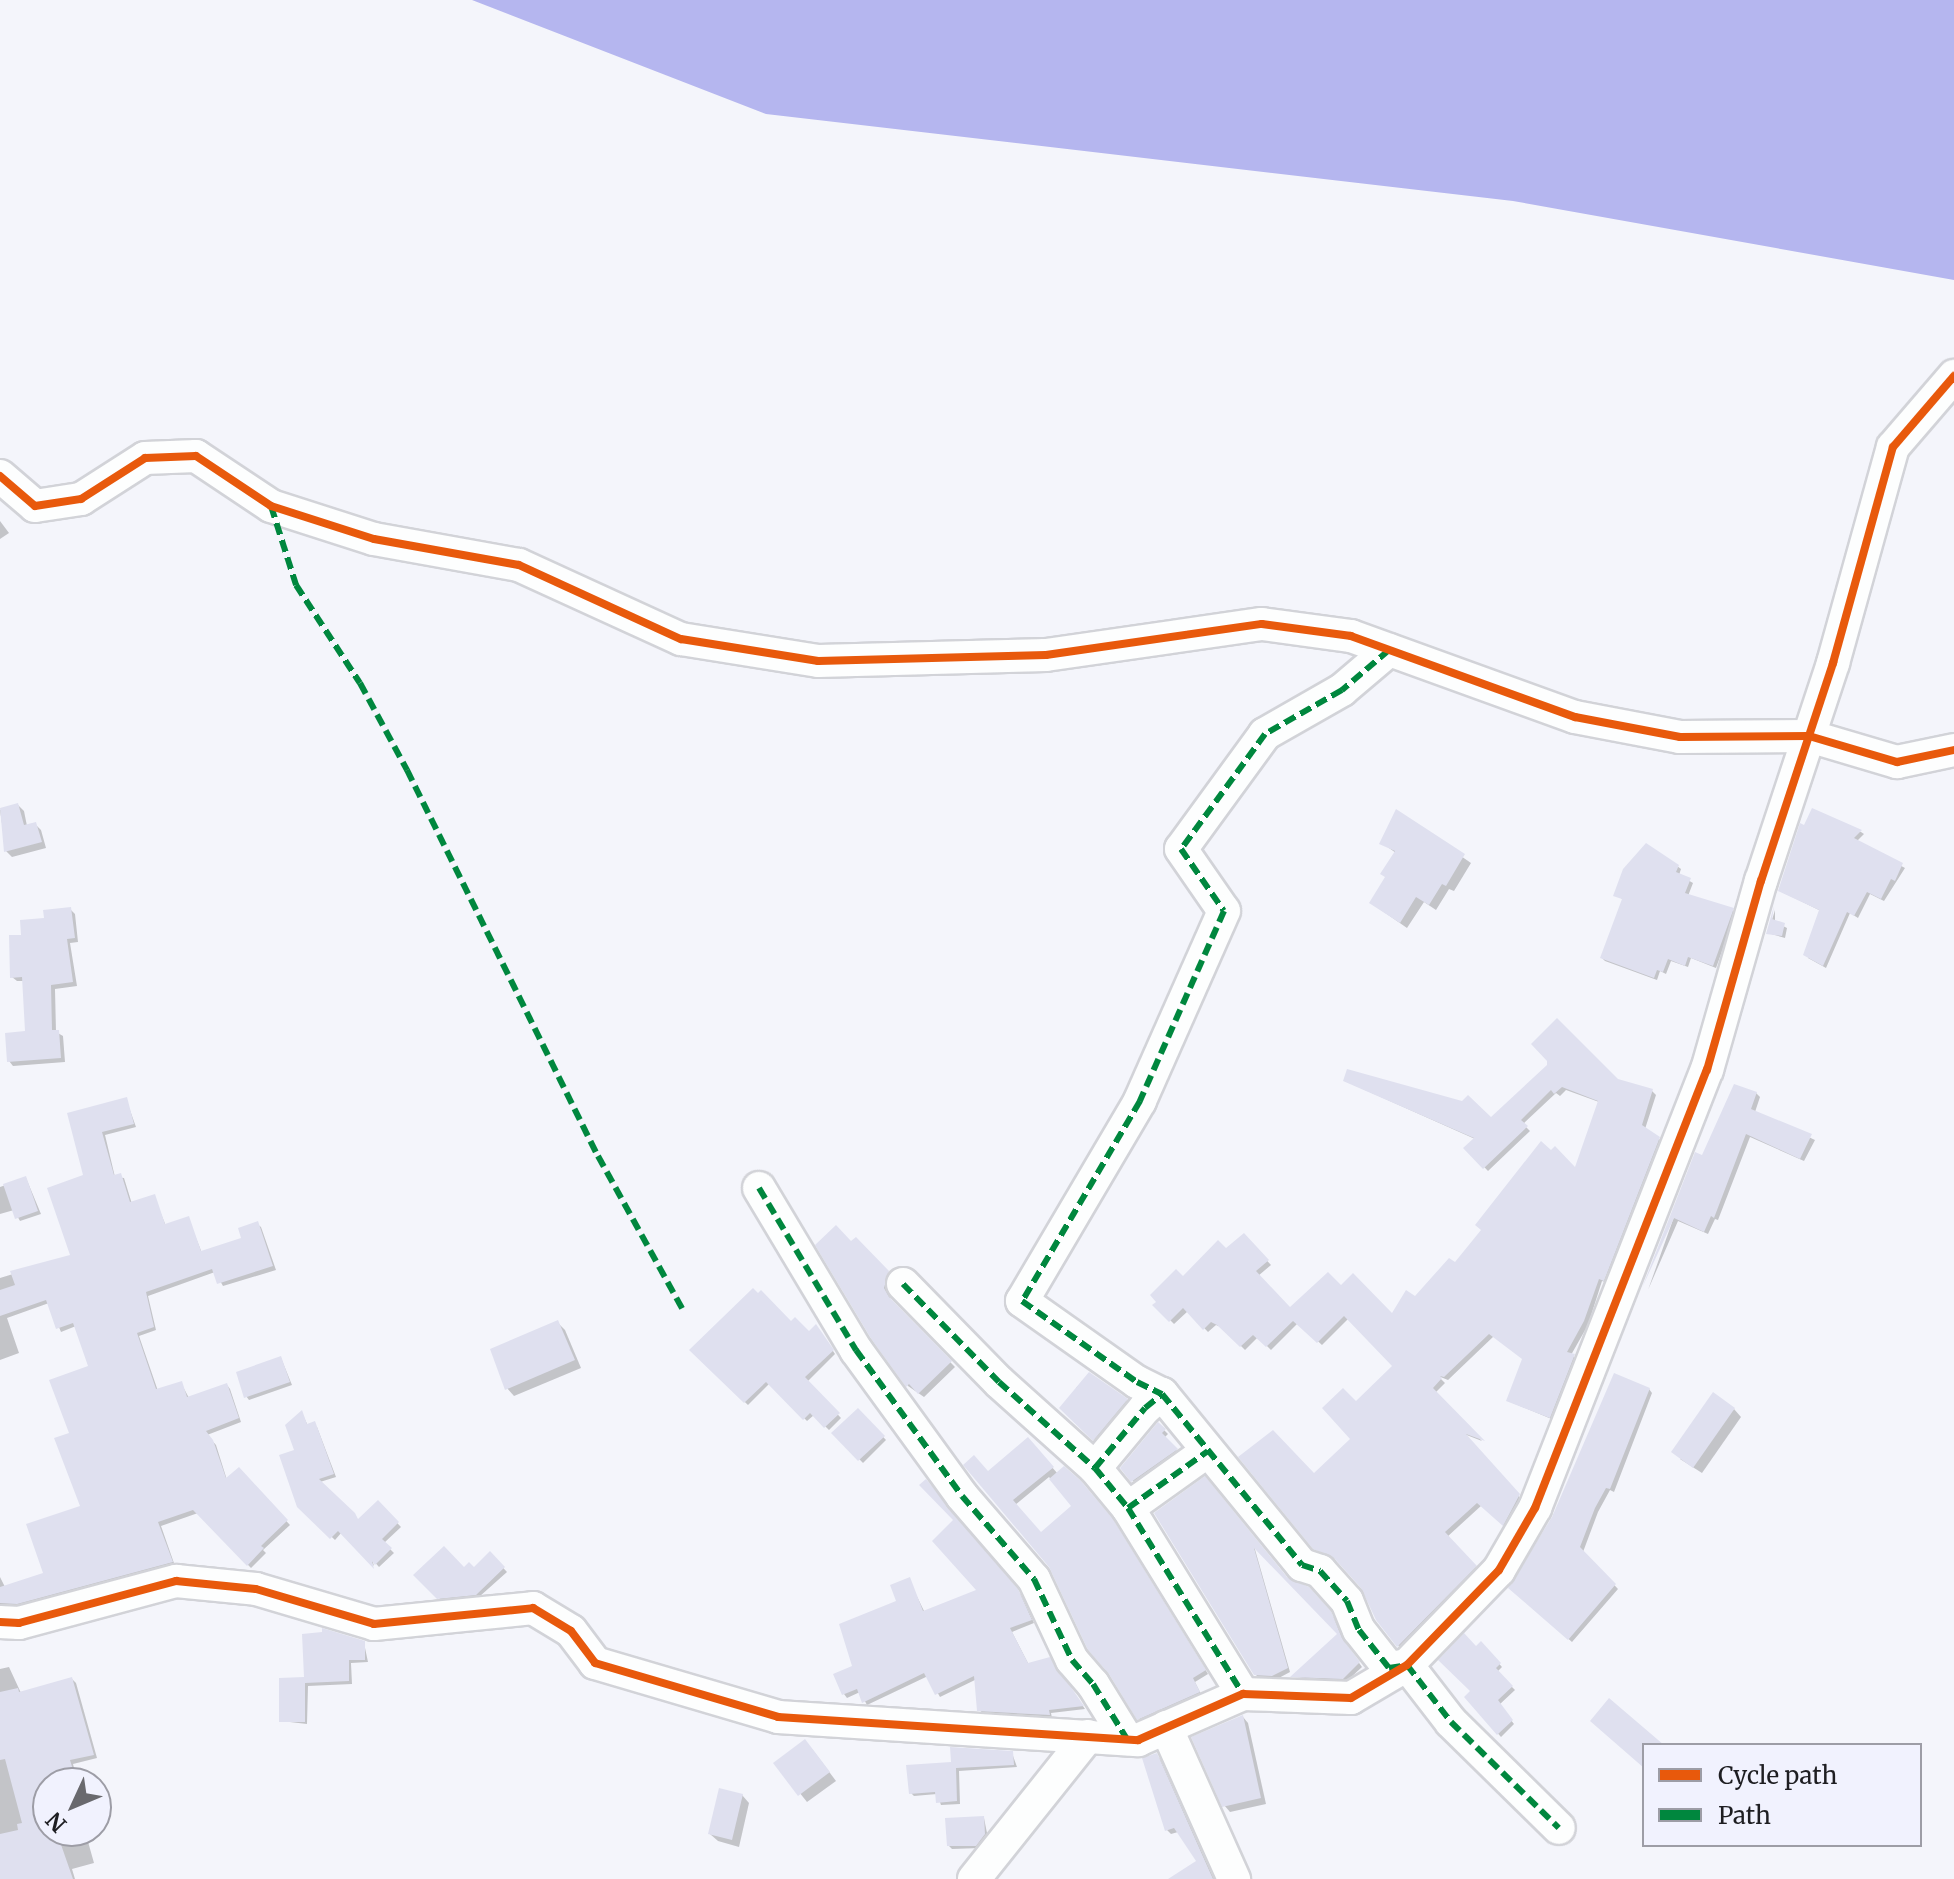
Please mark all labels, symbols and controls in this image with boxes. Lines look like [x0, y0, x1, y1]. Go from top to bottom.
legend [1642, 1743, 1922, 1847]
text: Cycle path [1718, 1760, 1837, 1791]
north arrow [32, 1767, 112, 1847]
text: Path [1718, 1800, 1771, 1831]
text: N [40, 1806, 72, 1838]

